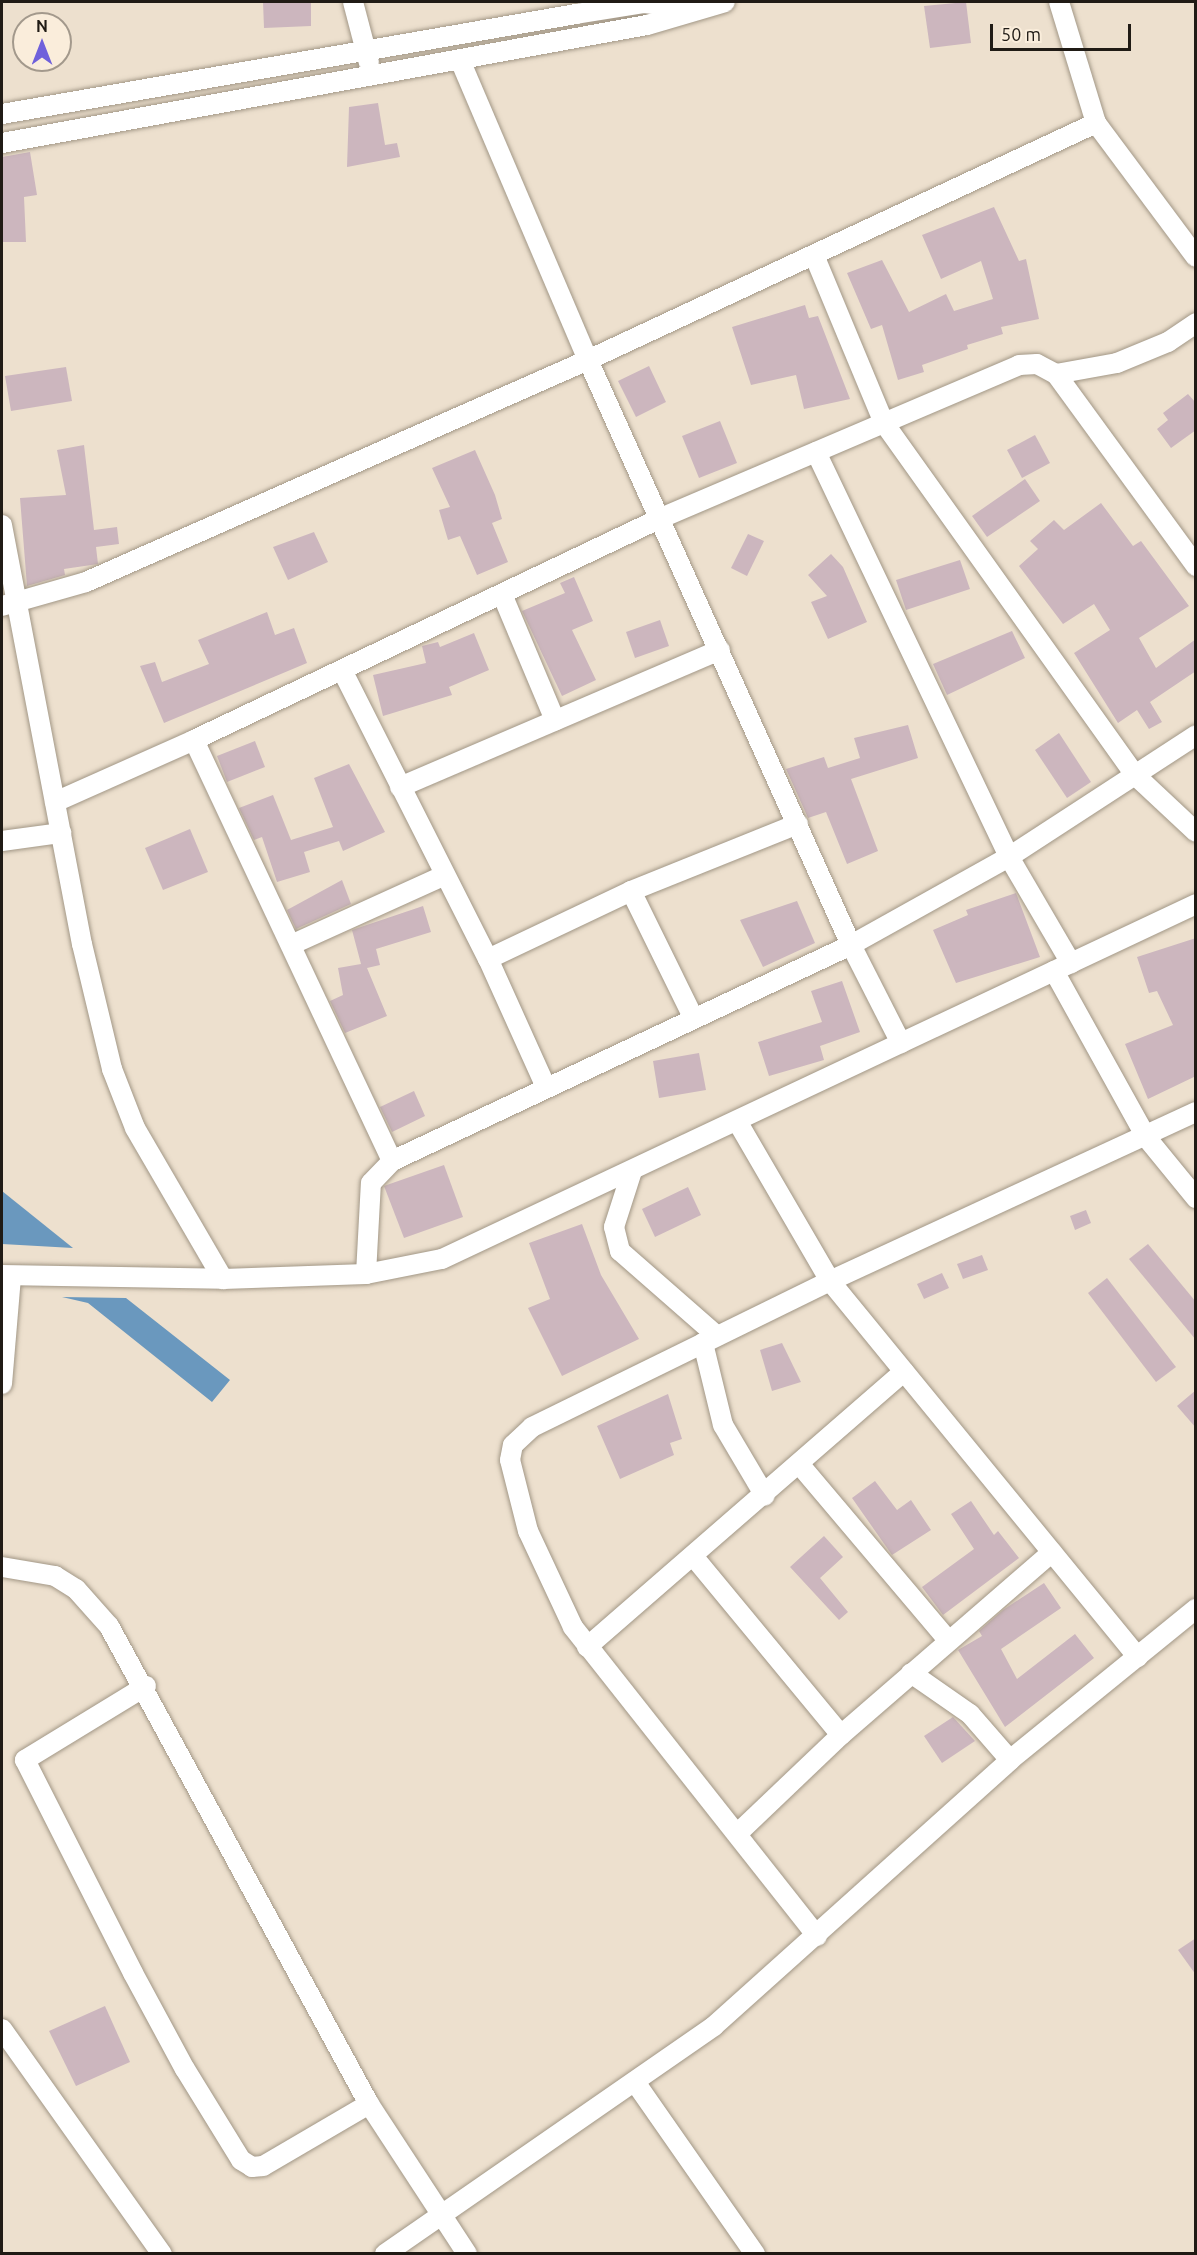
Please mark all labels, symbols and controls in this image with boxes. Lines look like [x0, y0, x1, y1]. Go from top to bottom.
north arrow [12, 12, 72, 72]
scale bar [993, 12, 1134, 50]
text: N [36, 17, 48, 35]
text: 50 m [1001, 24, 1041, 44]

